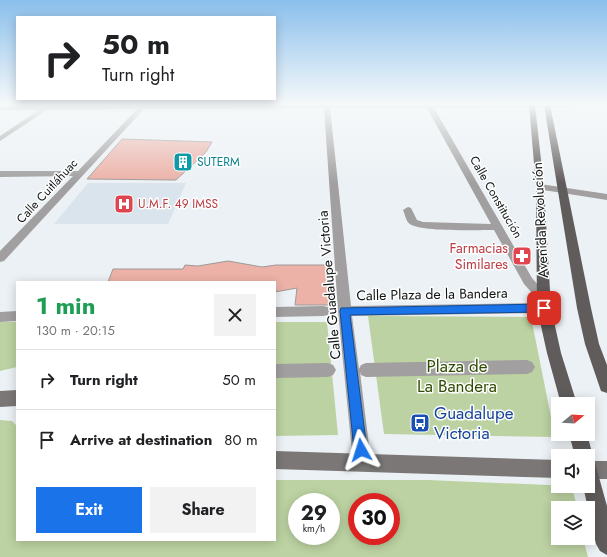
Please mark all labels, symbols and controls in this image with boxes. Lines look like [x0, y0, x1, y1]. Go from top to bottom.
text: 50 m [102, 24, 170, 65]
icon: right [36, 32, 88, 84]
text: Turn right [102, 62, 174, 88]
building icon: SUTERM [172, 151, 194, 173]
place label: SUTERM [197, 153, 240, 171]
street label: Calle Constitución [465, 153, 527, 241]
street label: Calle Cuitláhuac [12, 155, 82, 227]
street label: Avenida Revolución [527, 162, 553, 278]
hospital icon: U.M.F. 49 IMSS [113, 193, 135, 215]
place label: U.M.F. 49 IMSS [138, 195, 219, 213]
street label: Calle Guadalupe Victoria [313, 210, 345, 360]
place label: Farmacias Similares [450, 238, 508, 274]
pharmacy icon: Farmacias Similares [511, 245, 533, 267]
street label: Calle Plaza de la Bandera [356, 283, 508, 305]
text: 1 min [36, 288, 96, 323]
pin [527, 291, 561, 325]
button: close [214, 294, 256, 336]
icon: arrive [533, 297, 555, 319]
text: 130 m · 20:15 [36, 321, 115, 340]
park label: Plaza de La Bandera [417, 354, 497, 398]
icon: right [36, 369, 58, 391]
text: Turn right [70, 369, 138, 391]
text: 50 m [222, 369, 256, 391]
north arrow [551, 397, 595, 441]
map controls [551, 397, 595, 545]
place label: Guadalupe Victoria [434, 401, 514, 445]
bus stop icon: Guadalupe Victoria [409, 412, 431, 434]
icon: arrive [36, 429, 58, 451]
text: Arrive at destination [70, 429, 212, 451]
text: 80 m [224, 429, 258, 451]
position arrow [340, 429, 382, 471]
button: sound [551, 449, 595, 493]
button: Exit [36, 487, 142, 533]
button: Share [150, 487, 256, 533]
speed limit sign: 30 [348, 493, 400, 545]
text: 29 [301, 499, 327, 528]
button: layers [551, 501, 595, 545]
text: km/h [303, 521, 325, 536]

